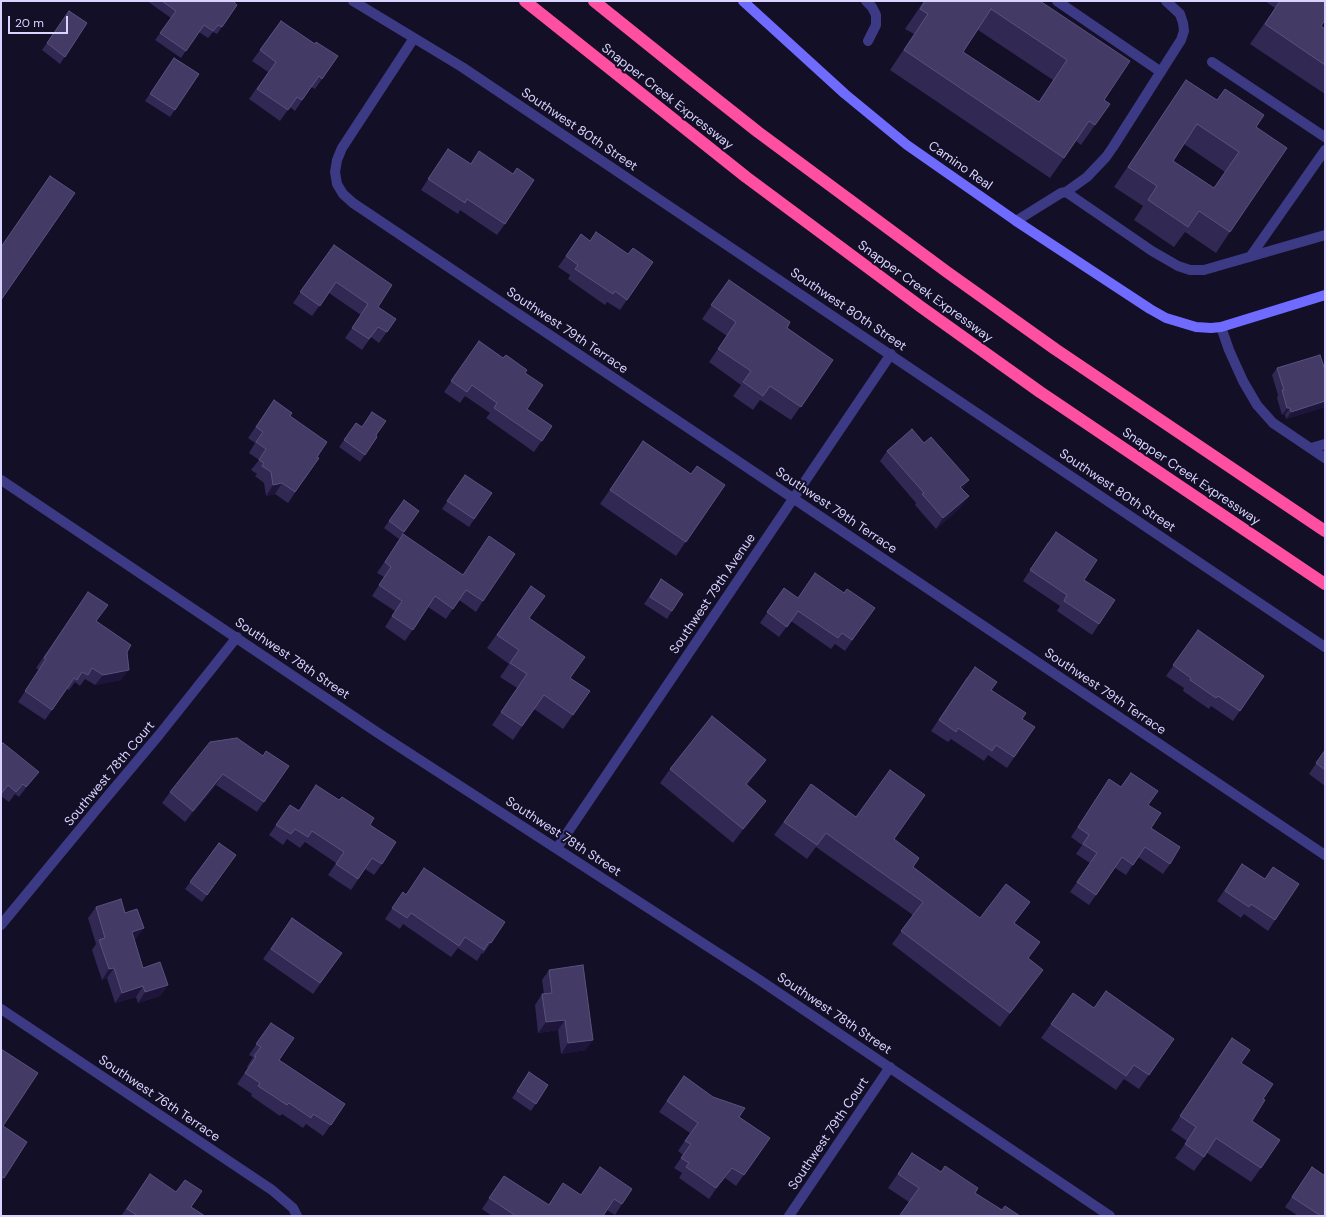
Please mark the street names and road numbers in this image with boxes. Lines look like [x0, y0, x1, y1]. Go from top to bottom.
street label: Snapper Creek Expressway [598, 41, 736, 153]
street label: Southwest 80th Street [518, 85, 640, 175]
street label: Camino Real [925, 138, 995, 194]
street label: Snapper Creek Expressway [854, 238, 996, 346]
street label: Southwest 80th Street [787, 265, 909, 355]
street label: Southwest 79th Terrace [503, 285, 631, 377]
street label: Snapper Creek Expressway [1119, 425, 1263, 529]
street label: Southwest 80th Street [1056, 446, 1178, 536]
street label: Southwest 79th Terrace [772, 465, 900, 557]
street label: Southwest 79th Avenue [667, 531, 759, 657]
street label: Southwest 78th Street [232, 615, 352, 703]
street label: Southwest 79th Terrace [1041, 646, 1169, 738]
street label: Southwest 78th Court [62, 718, 158, 830]
street label: Southwest 78th Street [502, 794, 624, 880]
street label: Southwest 78th Street [774, 970, 894, 1058]
street label: Southwest 76th Terrace [95, 1053, 223, 1145]
street label: Southwest 79th Court [786, 1075, 872, 1193]

